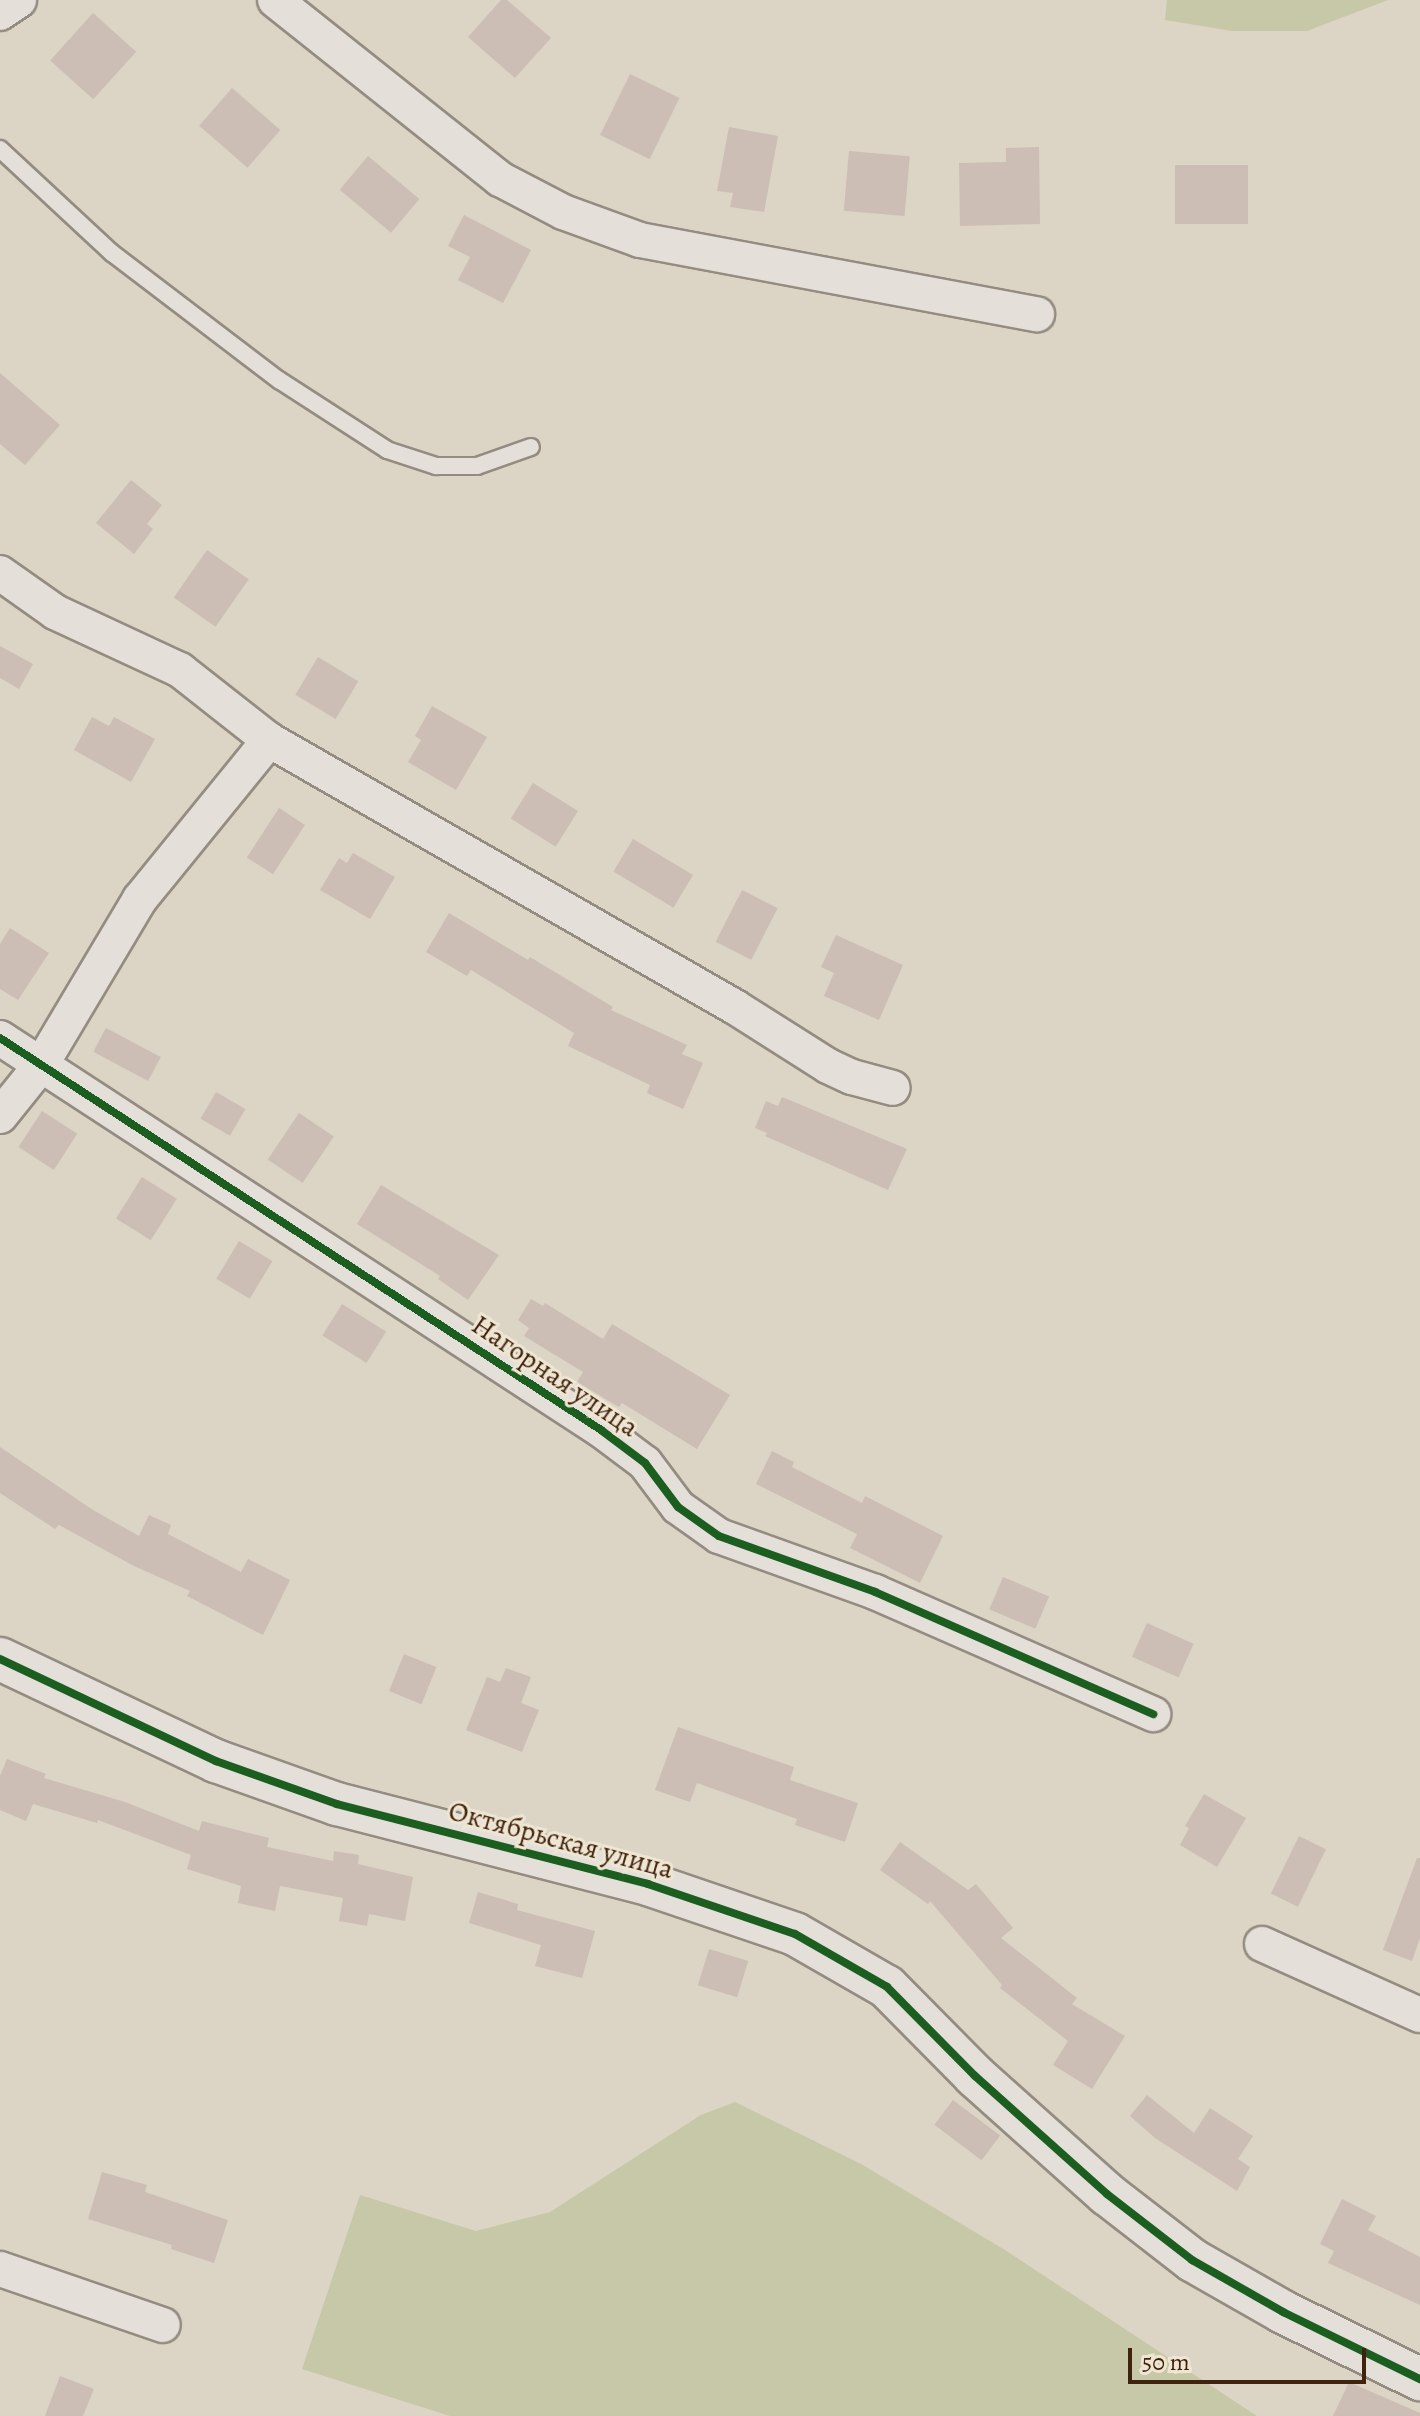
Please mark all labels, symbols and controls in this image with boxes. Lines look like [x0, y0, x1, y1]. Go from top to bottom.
street label: Нагорная улица [465, 1308, 645, 1444]
street label: Октябрьская улица [445, 1794, 677, 1886]
scale bar [1132, 2332, 1370, 2382]
text: 50 m [1142, 2346, 1190, 2378]

